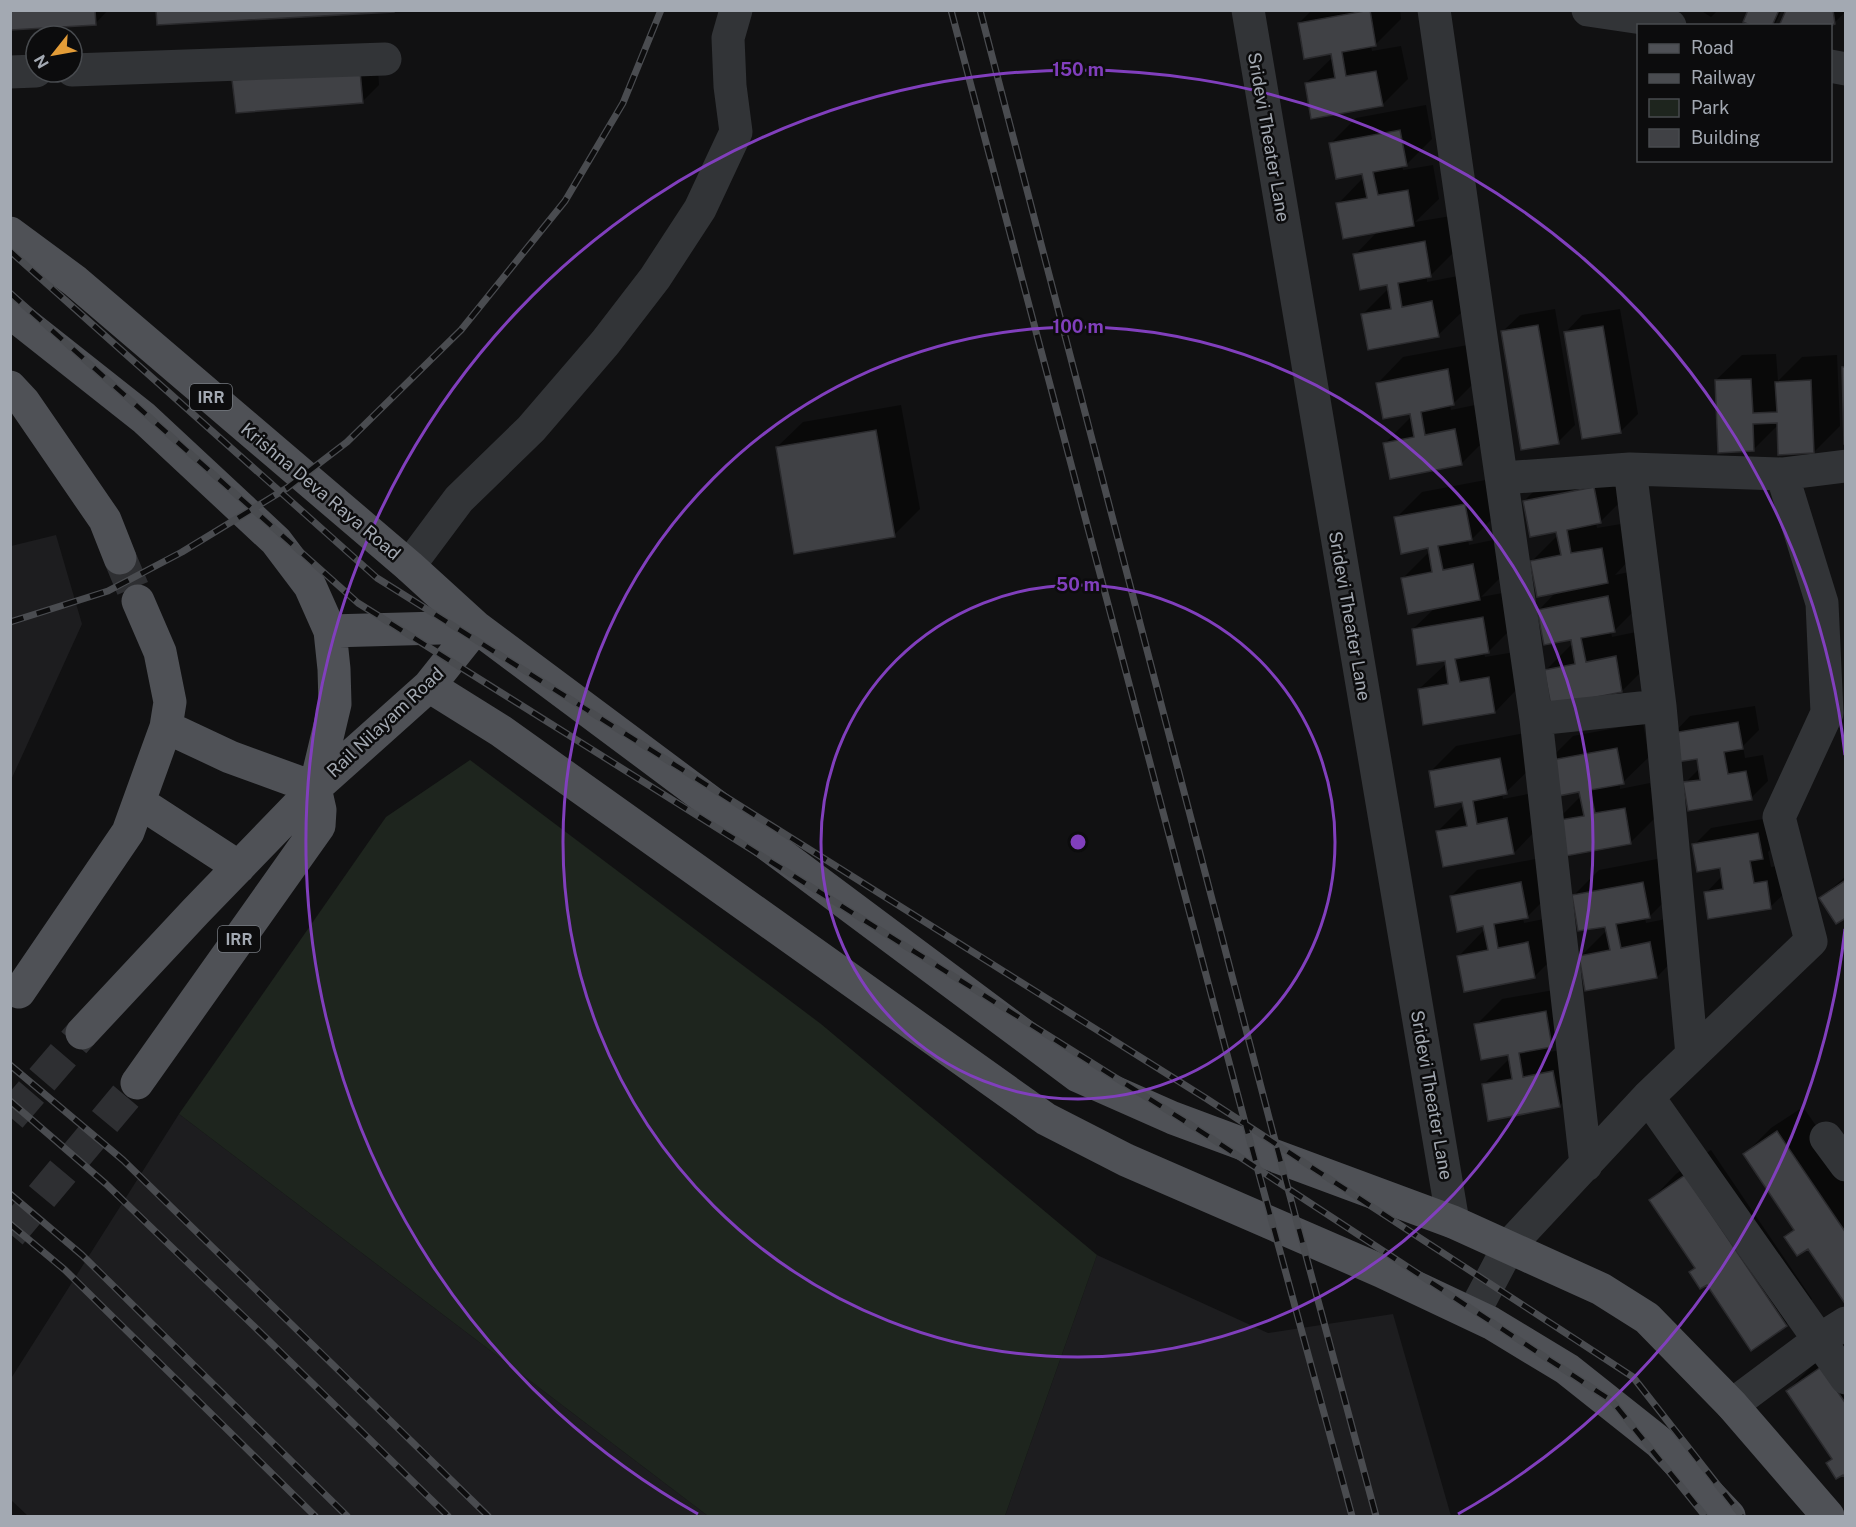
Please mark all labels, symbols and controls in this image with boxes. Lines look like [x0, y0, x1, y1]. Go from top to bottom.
north arrow [24, 24, 84, 84]
legend [1637, 24, 1832, 162]
text: Road [1691, 37, 1734, 58]
text: N [30, 51, 53, 72]
street label: Sridevi Theater Lane [1244, 51, 1294, 223]
text: 150 m [1052, 59, 1104, 80]
text: Railway [1691, 67, 1756, 88]
text: Park [1691, 97, 1729, 118]
text: Building [1691, 127, 1760, 148]
text: 100 m [1052, 316, 1104, 337]
road number: IRR [190, 384, 232, 410]
street label: Krishna Deva Raya Road [237, 418, 405, 564]
street label: Sridevi Theater Lane [1325, 530, 1375, 702]
text: 50 m [1056, 574, 1100, 595]
street label: Rail Nilayam Road [322, 663, 448, 781]
centre of rings [1068, 832, 1088, 852]
road number: IRR [218, 926, 260, 952]
street label: Sridevi Theater Lane [1407, 1009, 1457, 1181]

